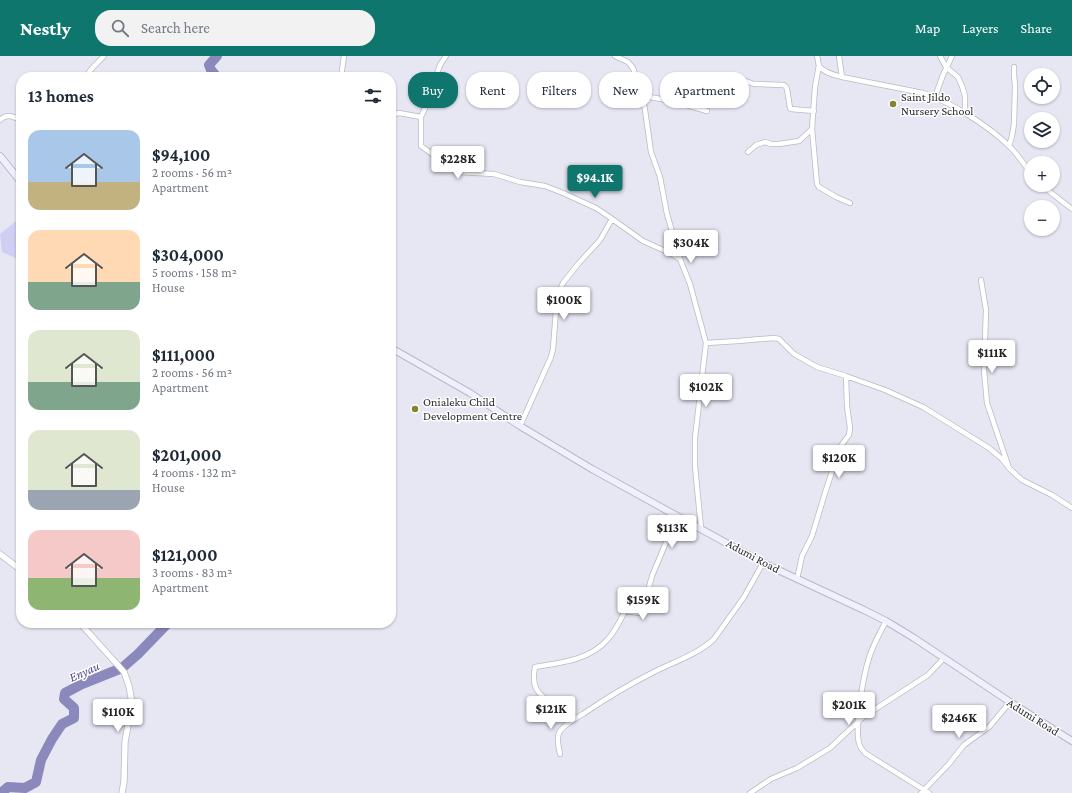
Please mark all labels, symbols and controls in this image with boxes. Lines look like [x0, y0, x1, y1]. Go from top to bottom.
search box [95, 10, 375, 46]
icon: search [109, 17, 131, 39]
text: Nestly [20, 18, 71, 39]
text: Search here [141, 20, 210, 36]
text: Map [915, 20, 940, 36]
text: Layers [962, 20, 999, 36]
text: Share [1021, 20, 1052, 36]
map controls [1024, 68, 1060, 236]
button: locate [1024, 68, 1060, 104]
chip: Buy [408, 72, 458, 108]
chip: Rent [466, 72, 519, 108]
chip: Filters [527, 72, 591, 108]
chip: New [599, 72, 652, 108]
chip: Apartment [660, 72, 749, 108]
icon: filters [362, 85, 384, 107]
text: 13 homes [28, 87, 94, 106]
place label: Saint Jildo Nursery School [901, 90, 974, 118]
marker: Saint Jildo Nursery School [888, 99, 898, 109]
button: layers [1024, 112, 1060, 148]
icon: home [60, 146, 108, 194]
text: $94,100 [152, 146, 210, 165]
pin: $228K [430, 146, 486, 180]
text: $228K [440, 151, 476, 166]
button: + [1024, 156, 1060, 192]
text: 2 rooms · 56 m² [152, 165, 232, 180]
pin: $94.1K [562, 165, 628, 199]
text: $94.1K [576, 170, 614, 185]
text: Apartment [152, 180, 209, 195]
button: − [1024, 200, 1060, 236]
pin: $304K [663, 230, 719, 264]
text: $304K [673, 235, 709, 250]
icon: home [60, 246, 108, 294]
text: $304,000 [152, 246, 224, 265]
text: 5 rooms · 158 m² [152, 265, 237, 280]
text: House [152, 280, 185, 295]
pin: $100K [536, 287, 592, 321]
text: $100K [546, 292, 582, 307]
pin: $111K [964, 340, 1020, 374]
text: $111K [977, 345, 1007, 360]
icon: home [60, 346, 108, 394]
text: $111,000 [152, 346, 215, 365]
text: 2 rooms · 56 m² [152, 365, 232, 380]
pin: $102K [678, 374, 734, 408]
text: $102K [689, 379, 723, 394]
text: Apartment [152, 380, 209, 395]
place label: Onialeku Child Development Centre [423, 395, 522, 423]
marker: Onialeku Child Development Centre [410, 404, 420, 414]
pin: $120K [811, 445, 867, 479]
icon: home [60, 446, 108, 494]
text: $201,000 [152, 446, 221, 465]
text: $120K [822, 450, 856, 465]
text: 4 rooms · 132 m² [152, 465, 236, 480]
text: House [152, 480, 185, 495]
pin: $113K [644, 515, 700, 549]
text: $113K [657, 520, 687, 535]
street label: Adumi Road [724, 536, 783, 576]
icon: home [60, 546, 108, 594]
text: $121,000 [152, 546, 218, 565]
text: 3 rooms · 83 m² [152, 565, 232, 580]
text: Apartment [152, 580, 209, 595]
pin: $159K [615, 587, 671, 621]
text: $159K [626, 592, 660, 607]
water label: Enyau [67, 658, 102, 685]
pin: $201K [821, 692, 877, 726]
street label: Adumi Road [1004, 695, 1062, 739]
pin: $121K [523, 696, 579, 730]
text: $201K [832, 697, 866, 712]
pin: $110K [90, 699, 146, 733]
text: $121K [535, 701, 567, 716]
text: $110K [102, 704, 134, 719]
pin: $246K [931, 705, 987, 739]
text: $246K [941, 710, 977, 725]

